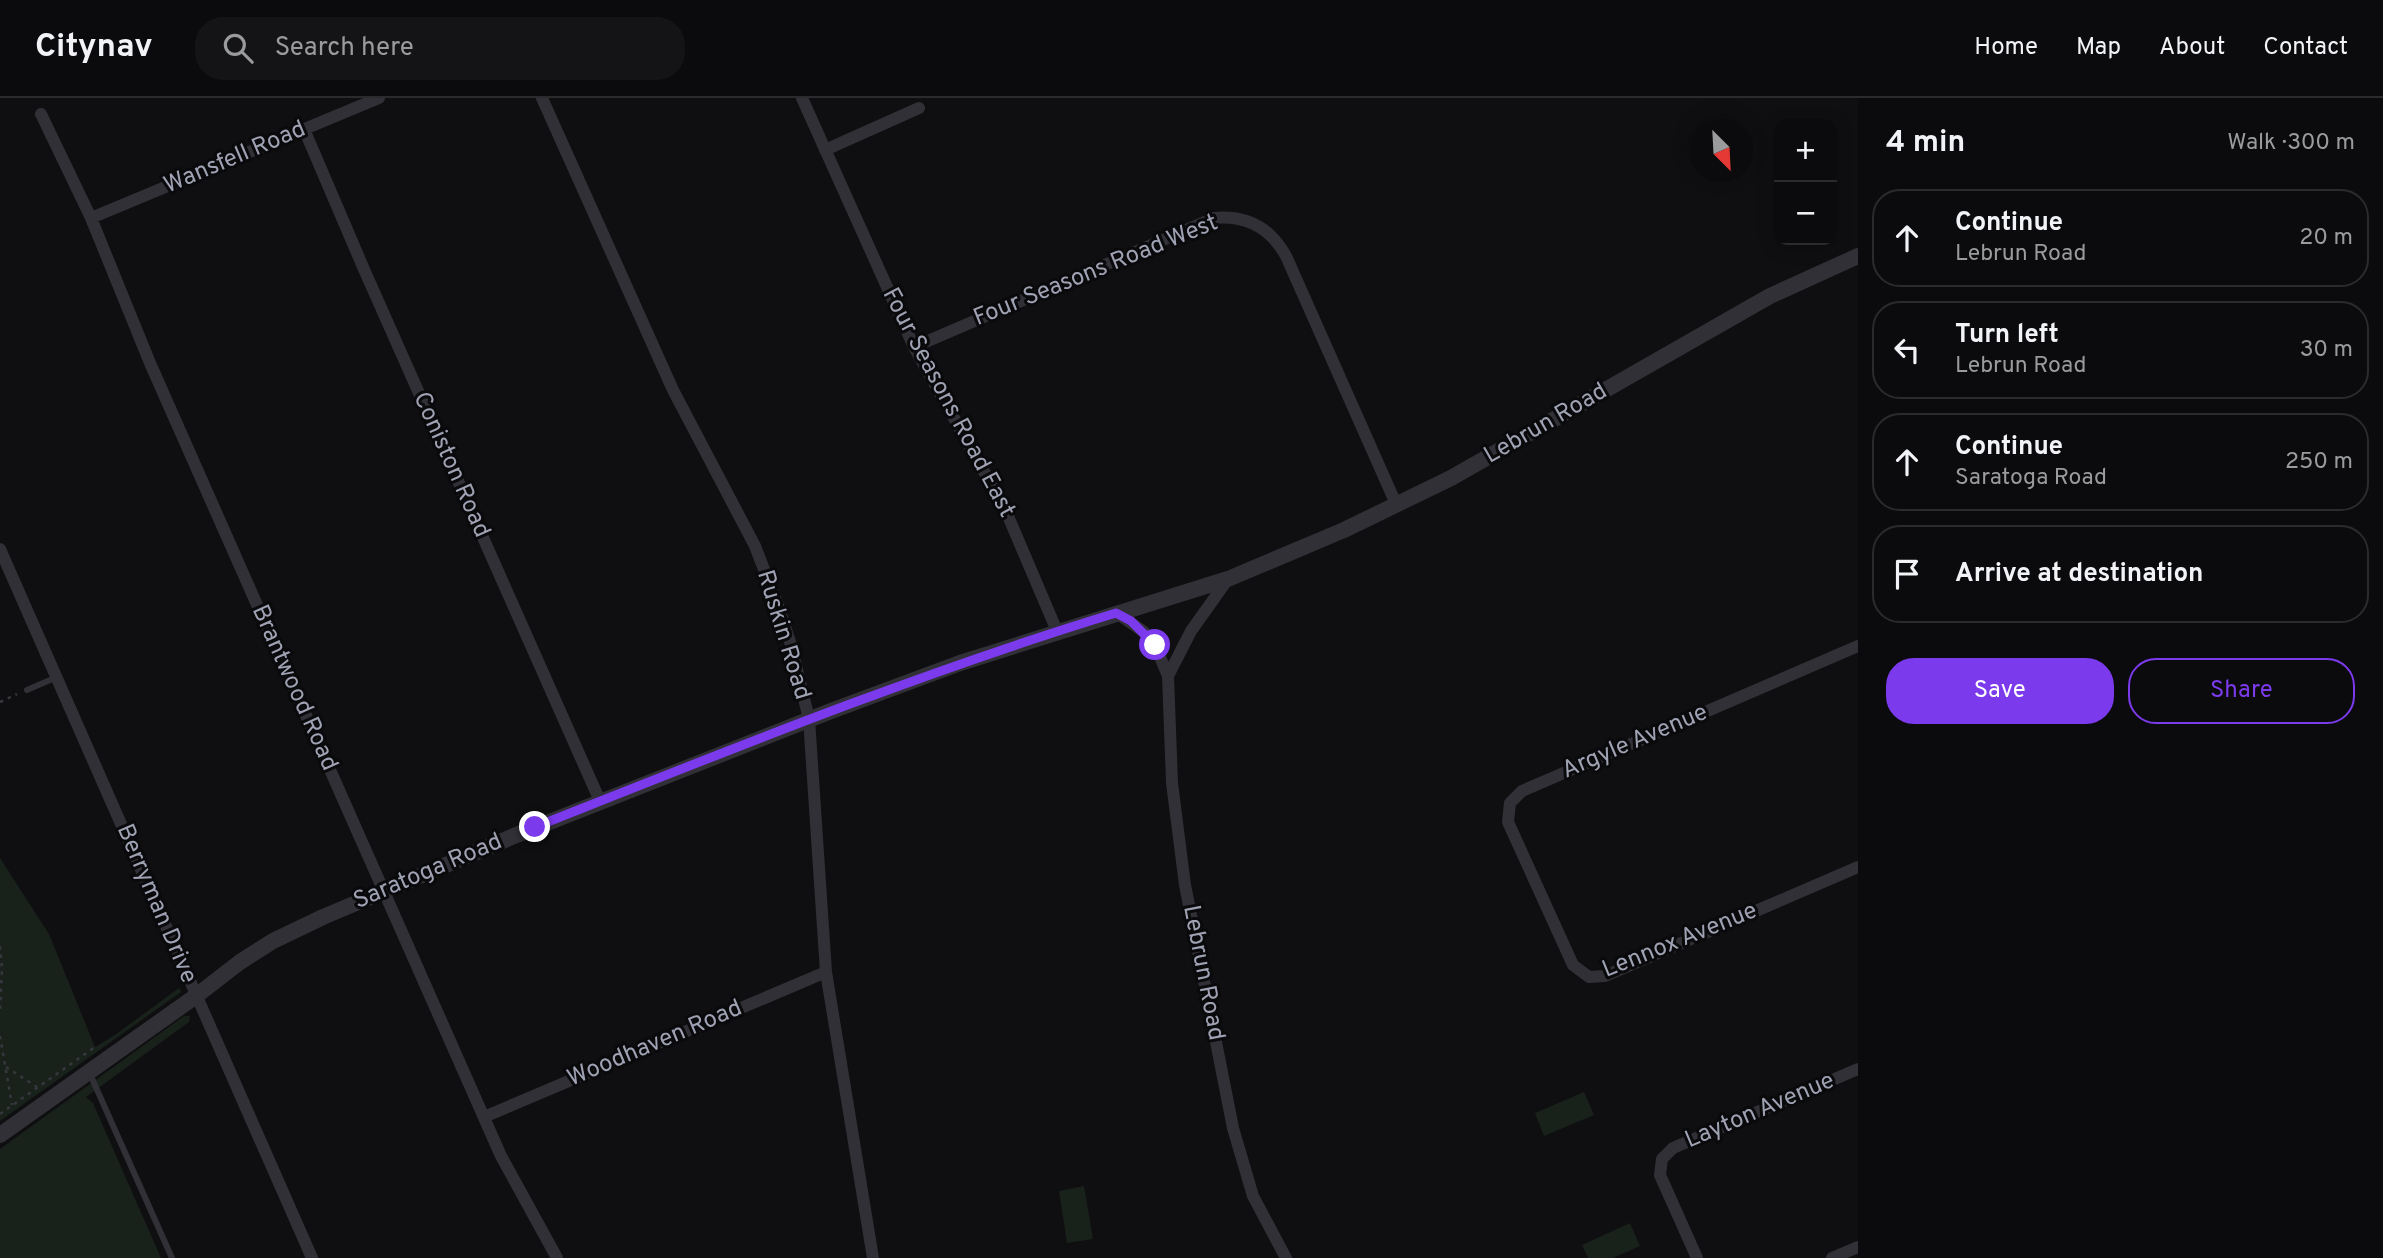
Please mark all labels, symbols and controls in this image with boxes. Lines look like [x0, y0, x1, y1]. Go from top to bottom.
search box [195, 17, 685, 80]
text: Citynav [35, 27, 153, 69]
icon: search [219, 29, 257, 67]
text: Search here [275, 32, 414, 65]
text: Home [1974, 33, 2038, 63]
text: Map [2076, 33, 2121, 63]
text: About [2159, 33, 2225, 63]
text: Contact [2263, 33, 2348, 63]
street label: Wansfell Road [160, 115, 310, 201]
north arrow [1690, 119, 1753, 182]
map controls [1774, 119, 1837, 245]
button: + [1774, 119, 1837, 182]
text: 4 min [1886, 125, 1965, 162]
text: Walk · 300 m [2227, 129, 2355, 158]
button: − [1774, 182, 1837, 245]
text: Continue [1955, 207, 2063, 240]
street label: Four Seasons Road West [969, 208, 1223, 334]
icon: ahead [1888, 219, 1926, 257]
text: 20 m [2299, 224, 2353, 253]
text: Lebrun Road [1955, 240, 2086, 269]
street label: Four Seasons Road East [875, 283, 1021, 523]
text: Turn left [1955, 319, 2059, 352]
icon: left [1888, 331, 1926, 369]
text: 30 m [2300, 336, 2353, 365]
text: Lebrun Road [1955, 352, 2086, 381]
street label: Lebrun Road [1479, 377, 1613, 471]
street label: Coniston Road [405, 387, 497, 543]
text: Continue [1955, 431, 2063, 464]
icon: ahead [1888, 443, 1926, 481]
text: 250 m [2285, 448, 2353, 477]
text: Saratoga Road [1955, 464, 2107, 493]
icon: arrive [1888, 555, 1926, 593]
text: Arrive at destination [1955, 558, 2203, 591]
street label: Ruskin Road [749, 567, 817, 703]
street label: Brantwood Road [244, 600, 344, 776]
route start [1139, 629, 1170, 660]
button: Save [1886, 658, 2114, 724]
button: Share [2128, 658, 2355, 724]
street label: Argyle Avenue [1558, 698, 1712, 786]
route end [519, 811, 550, 842]
street label: Berryman Drive [109, 820, 203, 988]
street label: Saratoga Road [349, 827, 507, 917]
street label: Lennox Avenue [1598, 896, 1762, 986]
street label: Lebrun Road [1175, 903, 1231, 1043]
street label: Woodhaven Road [563, 994, 747, 1094]
street label: Layton Avenue [1681, 1066, 1839, 1156]

